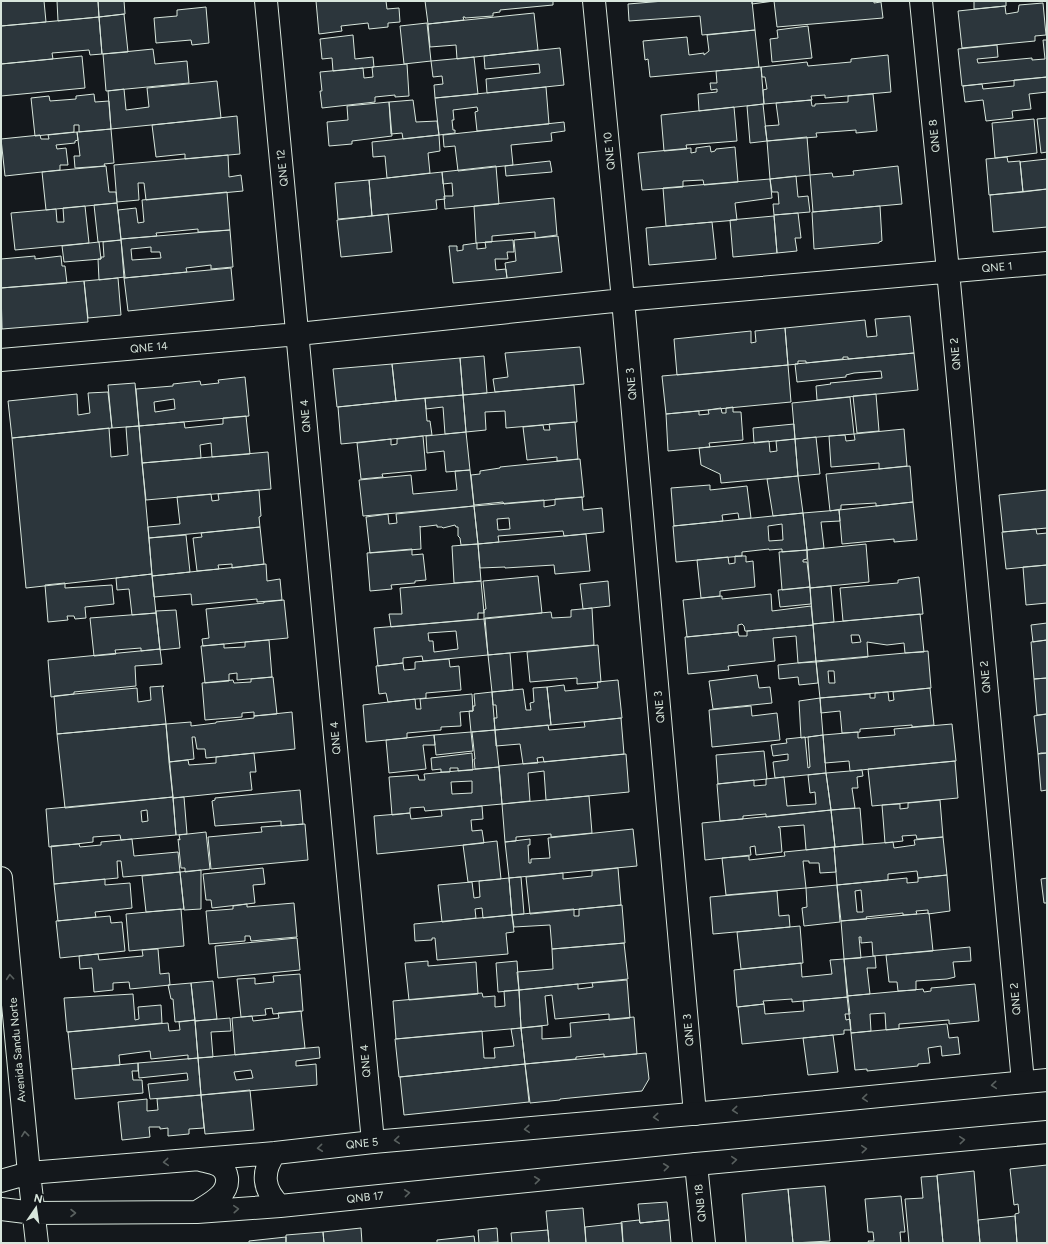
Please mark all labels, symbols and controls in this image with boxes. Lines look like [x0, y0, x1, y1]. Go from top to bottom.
street label: QNE 8 [926, 119, 943, 153]
street label: QNE 10 [601, 131, 618, 170]
street label: QNE 12 [274, 149, 291, 187]
street label: QNE 1 [981, 260, 1013, 275]
street label: QNE 2 [948, 337, 963, 371]
street label: QNE 14 [130, 339, 169, 356]
street label: QNE 3 [624, 367, 639, 401]
street label: QNE 4 [298, 399, 313, 433]
street label: QNE 2 [978, 660, 993, 694]
street label: QNE 3 [652, 690, 667, 724]
street label: QNE 4 [328, 721, 343, 755]
one-way arrow [6, 974, 15, 980]
street label: QNE 2 [1008, 982, 1023, 1016]
street label: Avenida Sandu Norte [6, 997, 29, 1103]
street label: QNE 3 [681, 1013, 696, 1047]
street label: QNE 4 [358, 1044, 373, 1078]
one-way arrow [991, 1080, 997, 1089]
one-way arrow [862, 1093, 868, 1102]
one-way arrow [732, 1105, 738, 1114]
one-way arrow [653, 1112, 659, 1121]
one-way arrow [524, 1124, 530, 1133]
one-way arrow [21, 1131, 30, 1137]
street label: QNE 5 [345, 1135, 379, 1152]
one-way arrow [394, 1135, 400, 1144]
one-way arrow [959, 1135, 965, 1144]
one-way arrow [317, 1143, 323, 1152]
one-way arrow [861, 1144, 867, 1153]
one-way arrow [731, 1156, 737, 1165]
one-way arrow [163, 1158, 169, 1167]
one-way arrow [663, 1162, 669, 1171]
one-way arrow [534, 1176, 540, 1185]
street label: QNB 18 [692, 1183, 709, 1222]
north arrow [16, 1188, 56, 1228]
street label: QNB 17 [346, 1189, 384, 1206]
one-way arrow [404, 1189, 410, 1198]
text: N [33, 1191, 44, 1206]
one-way arrow [233, 1205, 239, 1214]
one-way arrow [70, 1209, 76, 1217]

